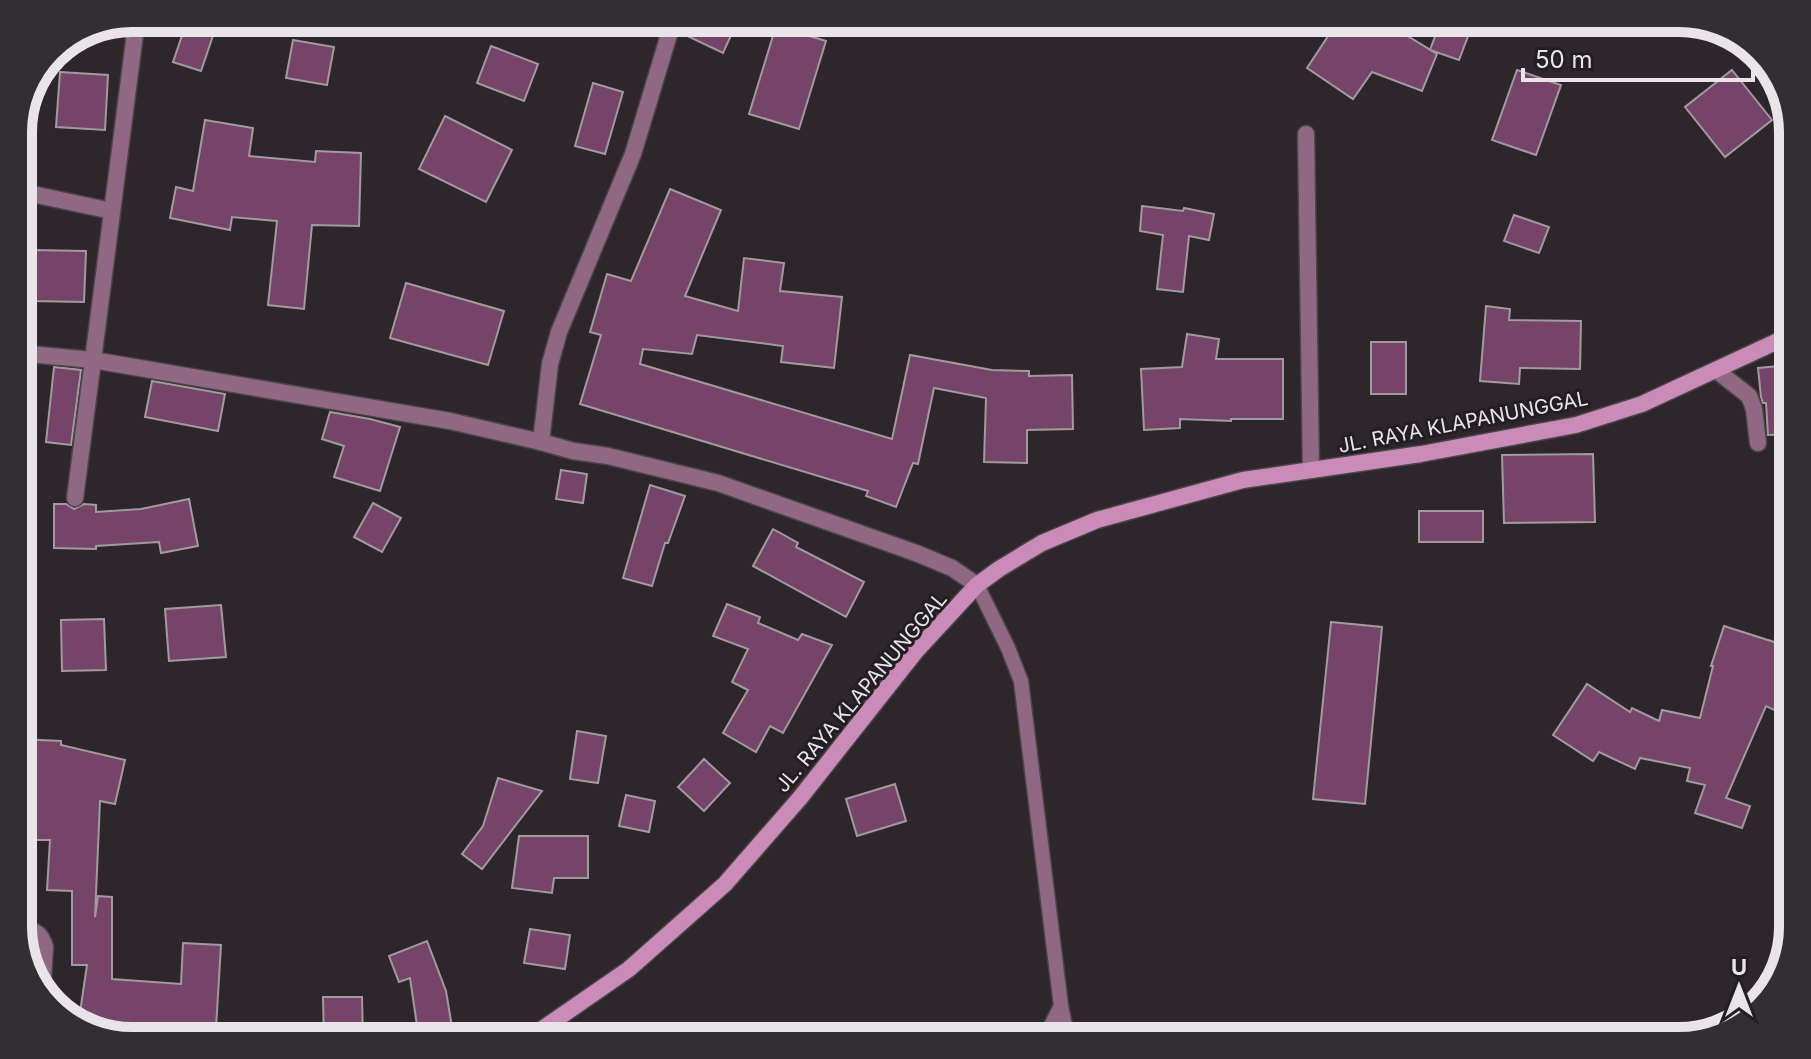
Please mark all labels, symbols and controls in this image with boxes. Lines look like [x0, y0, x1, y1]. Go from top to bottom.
scale bar [1523, 32, 1753, 82]
text: 50 m [1535, 45, 1593, 74]
street label: JL. RAYA KLAPANUNGGAL [1336, 386, 1590, 458]
street label: JL. RAYA KLAPANUNGGAL [770, 587, 952, 797]
north arrow [1699, 947, 1779, 1027]
text: U [1731, 954, 1747, 980]

